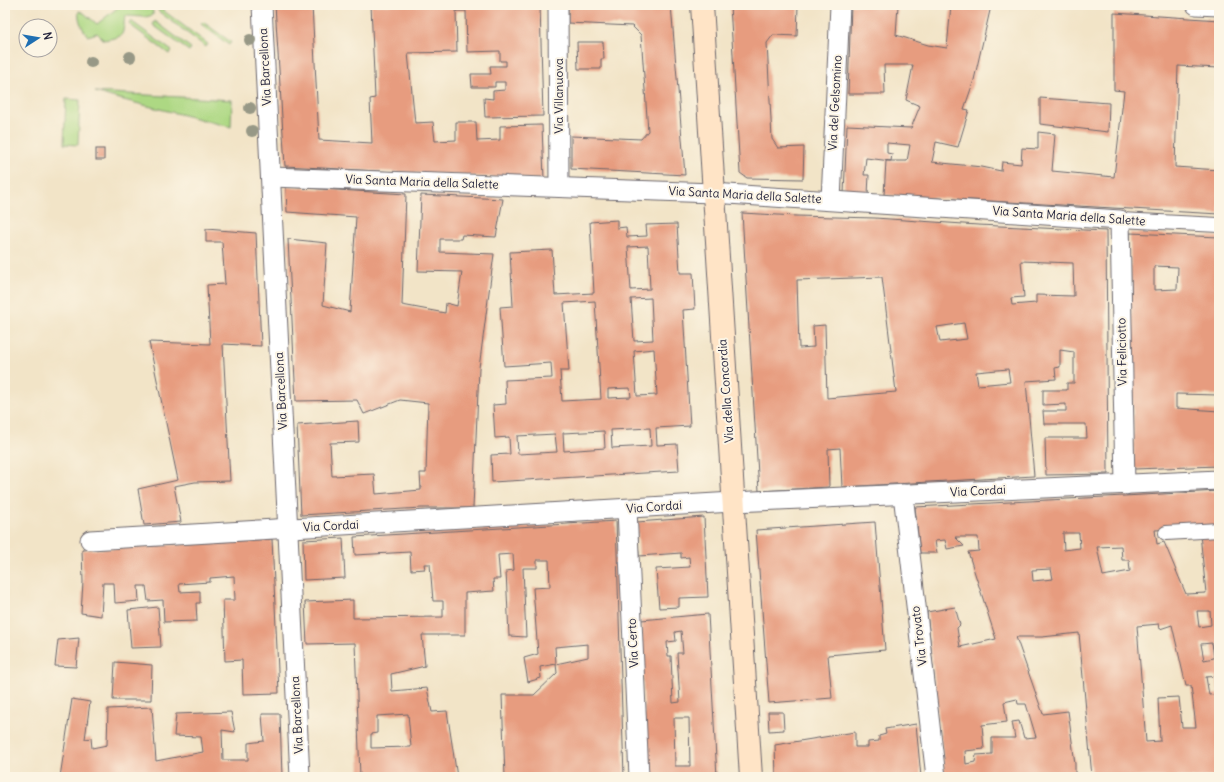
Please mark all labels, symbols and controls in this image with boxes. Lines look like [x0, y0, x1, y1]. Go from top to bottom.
north arrow [18, 18, 58, 58]
street label: Via Barcellona [255, 28, 274, 106]
text: N [40, 31, 55, 41]
street label: Via del Gelsomino [825, 54, 845, 151]
street label: Via Villanuova [551, 58, 566, 134]
street label: Via Santa Maria della Salette [345, 171, 499, 192]
street label: Via Santa Maria della Salette [668, 183, 822, 206]
street label: Via Santa Maria della Salette [992, 203, 1146, 228]
street label: Via Feliciotto [1113, 318, 1130, 386]
street label: Via della Concordia [714, 338, 737, 443]
street label: Via Barcellona [271, 352, 290, 430]
street label: Via Cordai [950, 482, 1006, 499]
street label: Via Cordai [626, 497, 682, 516]
street label: Via Cordai [303, 517, 359, 534]
street label: Via Trovato [907, 605, 930, 667]
street label: Via Certo [624, 618, 641, 668]
street label: Via Barcellona [287, 676, 306, 754]

